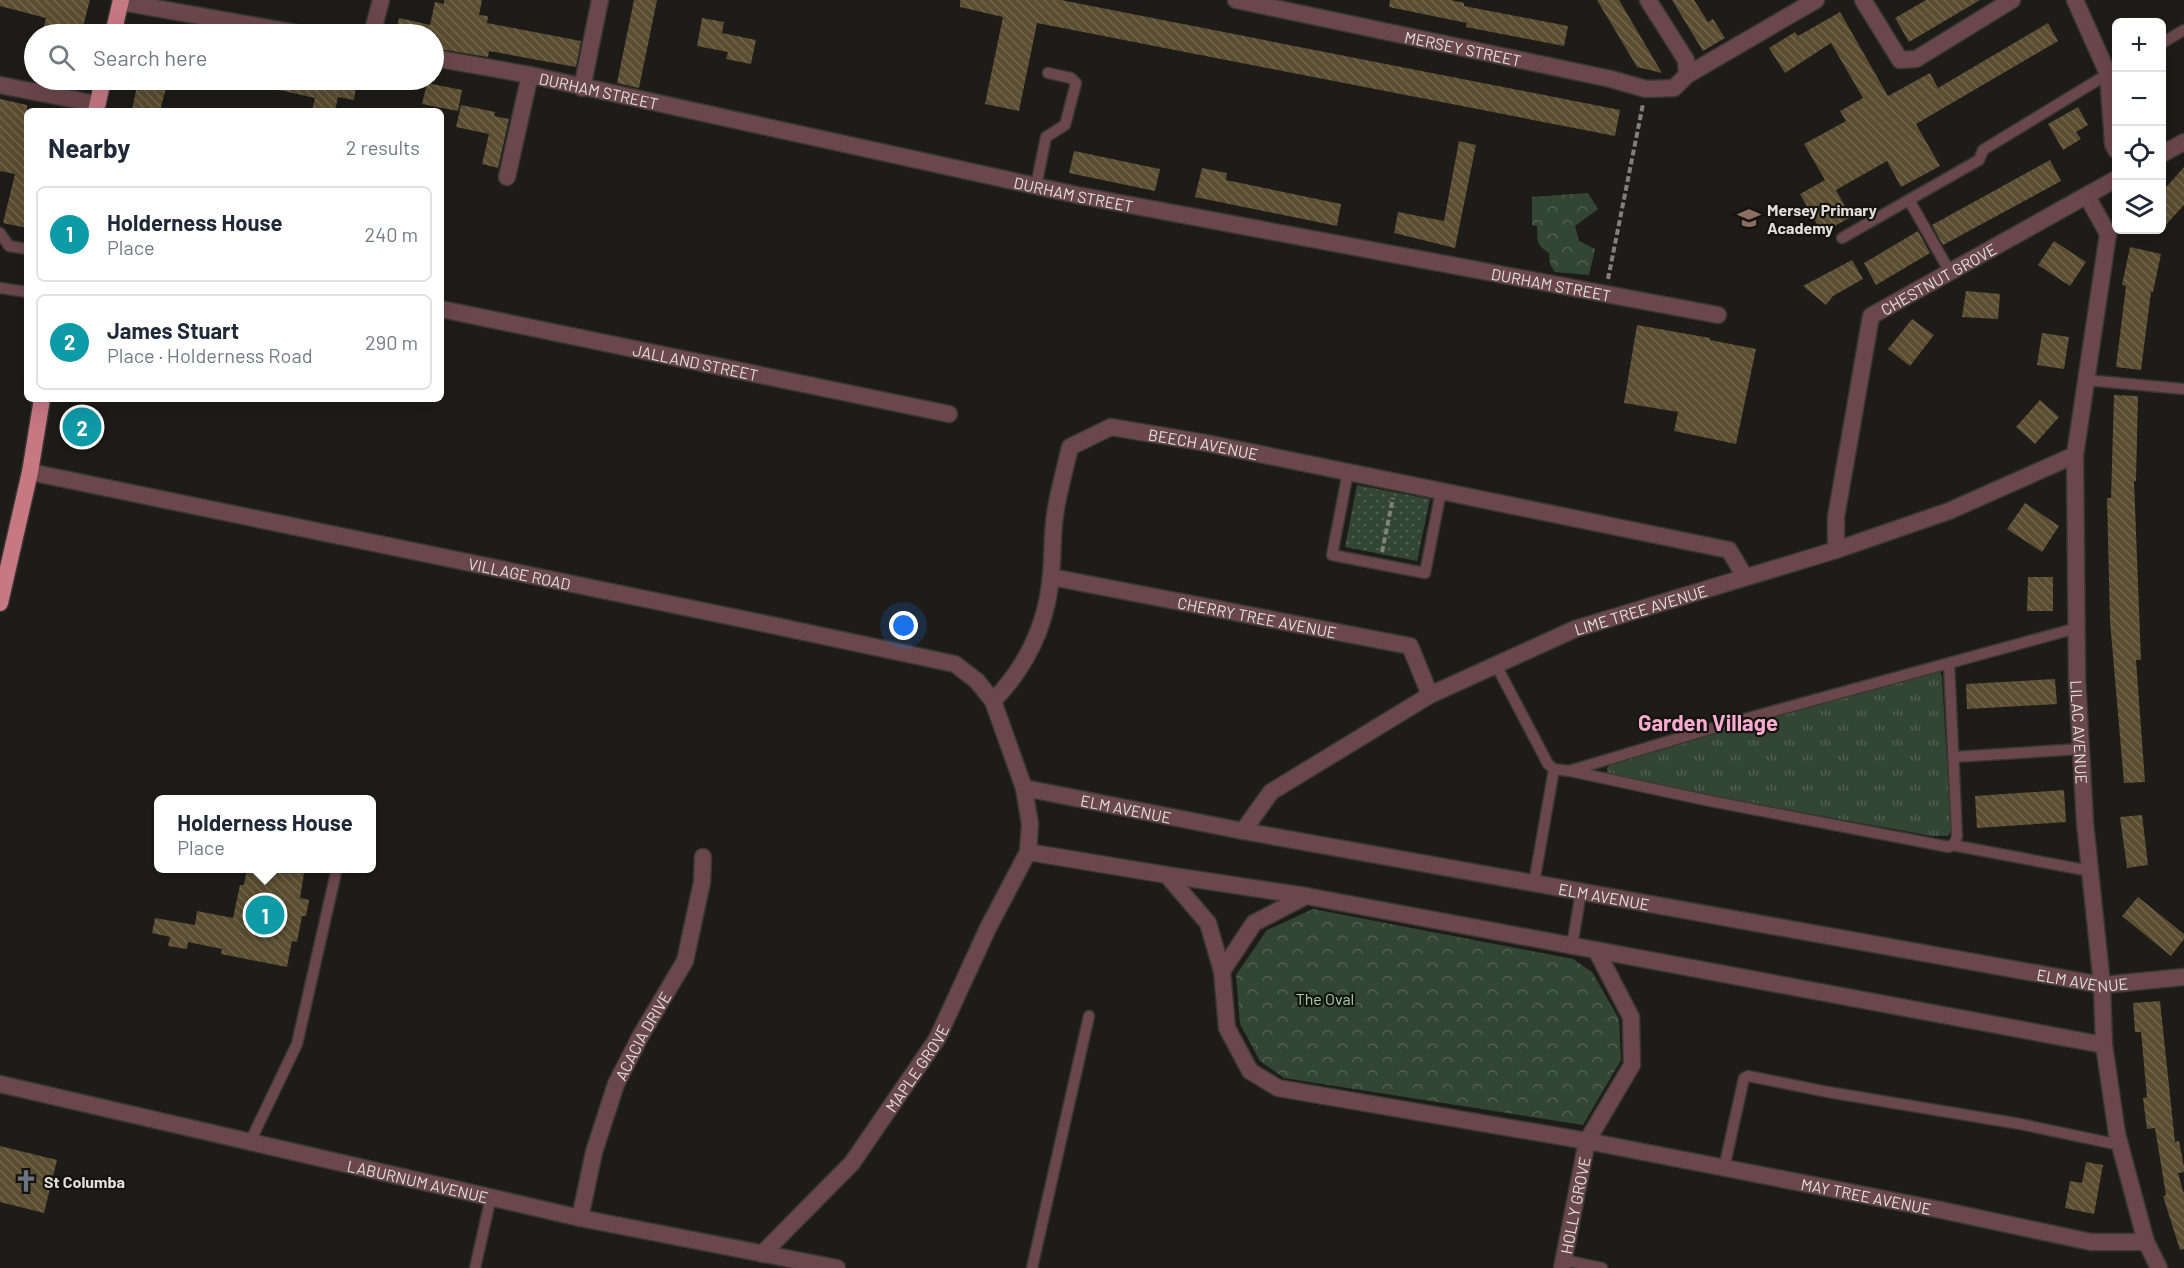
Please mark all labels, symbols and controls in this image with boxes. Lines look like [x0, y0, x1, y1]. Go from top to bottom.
map controls [2112, 18, 2166, 234]
button: + [2112, 18, 2166, 72]
search box [24, 24, 444, 90]
street label: MERSEY STREET [1403, 26, 1523, 69]
icon: search [45, 41, 78, 74]
text: Search here [93, 44, 207, 70]
street label: DURHAM STREET [538, 68, 660, 112]
button: − [2112, 72, 2166, 126]
button: locate [2112, 126, 2166, 180]
text: Nearby [48, 132, 130, 163]
text: 2 results [346, 135, 420, 159]
street label: DURHAM STREET [1012, 172, 1135, 215]
button: layers [2112, 180, 2166, 234]
place label: Mersey Primary Academy [1767, 200, 1877, 237]
school or university icon: Mersey Primary Academy [1736, 205, 1762, 231]
text: Holderness House [107, 209, 283, 235]
text: 1 [66, 222, 73, 246]
text: 240 m [364, 222, 418, 246]
text: Place [107, 235, 155, 259]
street label: CHESTNUT GROVE [1877, 238, 1999, 318]
street label: DURHAM STREET [1490, 263, 1613, 304]
text: James Stuart [107, 317, 239, 343]
text: 2 [64, 330, 75, 354]
text: 290 m [365, 330, 418, 354]
street label: JALLAND STREET [631, 339, 760, 384]
text: Place · Holderness Road [107, 343, 313, 367]
pin: 2 [62, 404, 101, 450]
street label: BEECH AVENUE [1147, 424, 1260, 463]
street label: VILLAGE ROAD [467, 553, 573, 593]
street label: LIME TREE AVENUE [1572, 580, 1709, 638]
street label: CHERRY TREE AVENUE [1176, 592, 1338, 641]
your location [889, 611, 918, 640]
street label: LILAC AVENUE [2068, 679, 2092, 785]
district label: Garden Village [1638, 709, 1778, 735]
street label: ELM AVENUE [1079, 790, 1173, 826]
popup [154, 795, 376, 873]
text: Holderness House [177, 809, 353, 835]
text: Place [177, 835, 225, 859]
street label: ELM AVENUE [1557, 878, 1651, 913]
pin: 1 [246, 892, 284, 938]
street label: ELM AVENUE [2035, 964, 2129, 995]
street label: ACACIA DRIVE [610, 988, 674, 1083]
park label: The Oval [1296, 989, 1354, 1008]
street label: MAPLE GROVE [881, 1021, 952, 1115]
street label: LABURNUM AVENUE [346, 1155, 490, 1206]
street label: HOLLY GROVE [1555, 1155, 1593, 1256]
church icon: St Columba [13, 1168, 39, 1194]
place label: St Columba [44, 1172, 125, 1191]
street label: MAY TREE AVENUE [1799, 1173, 1933, 1217]

